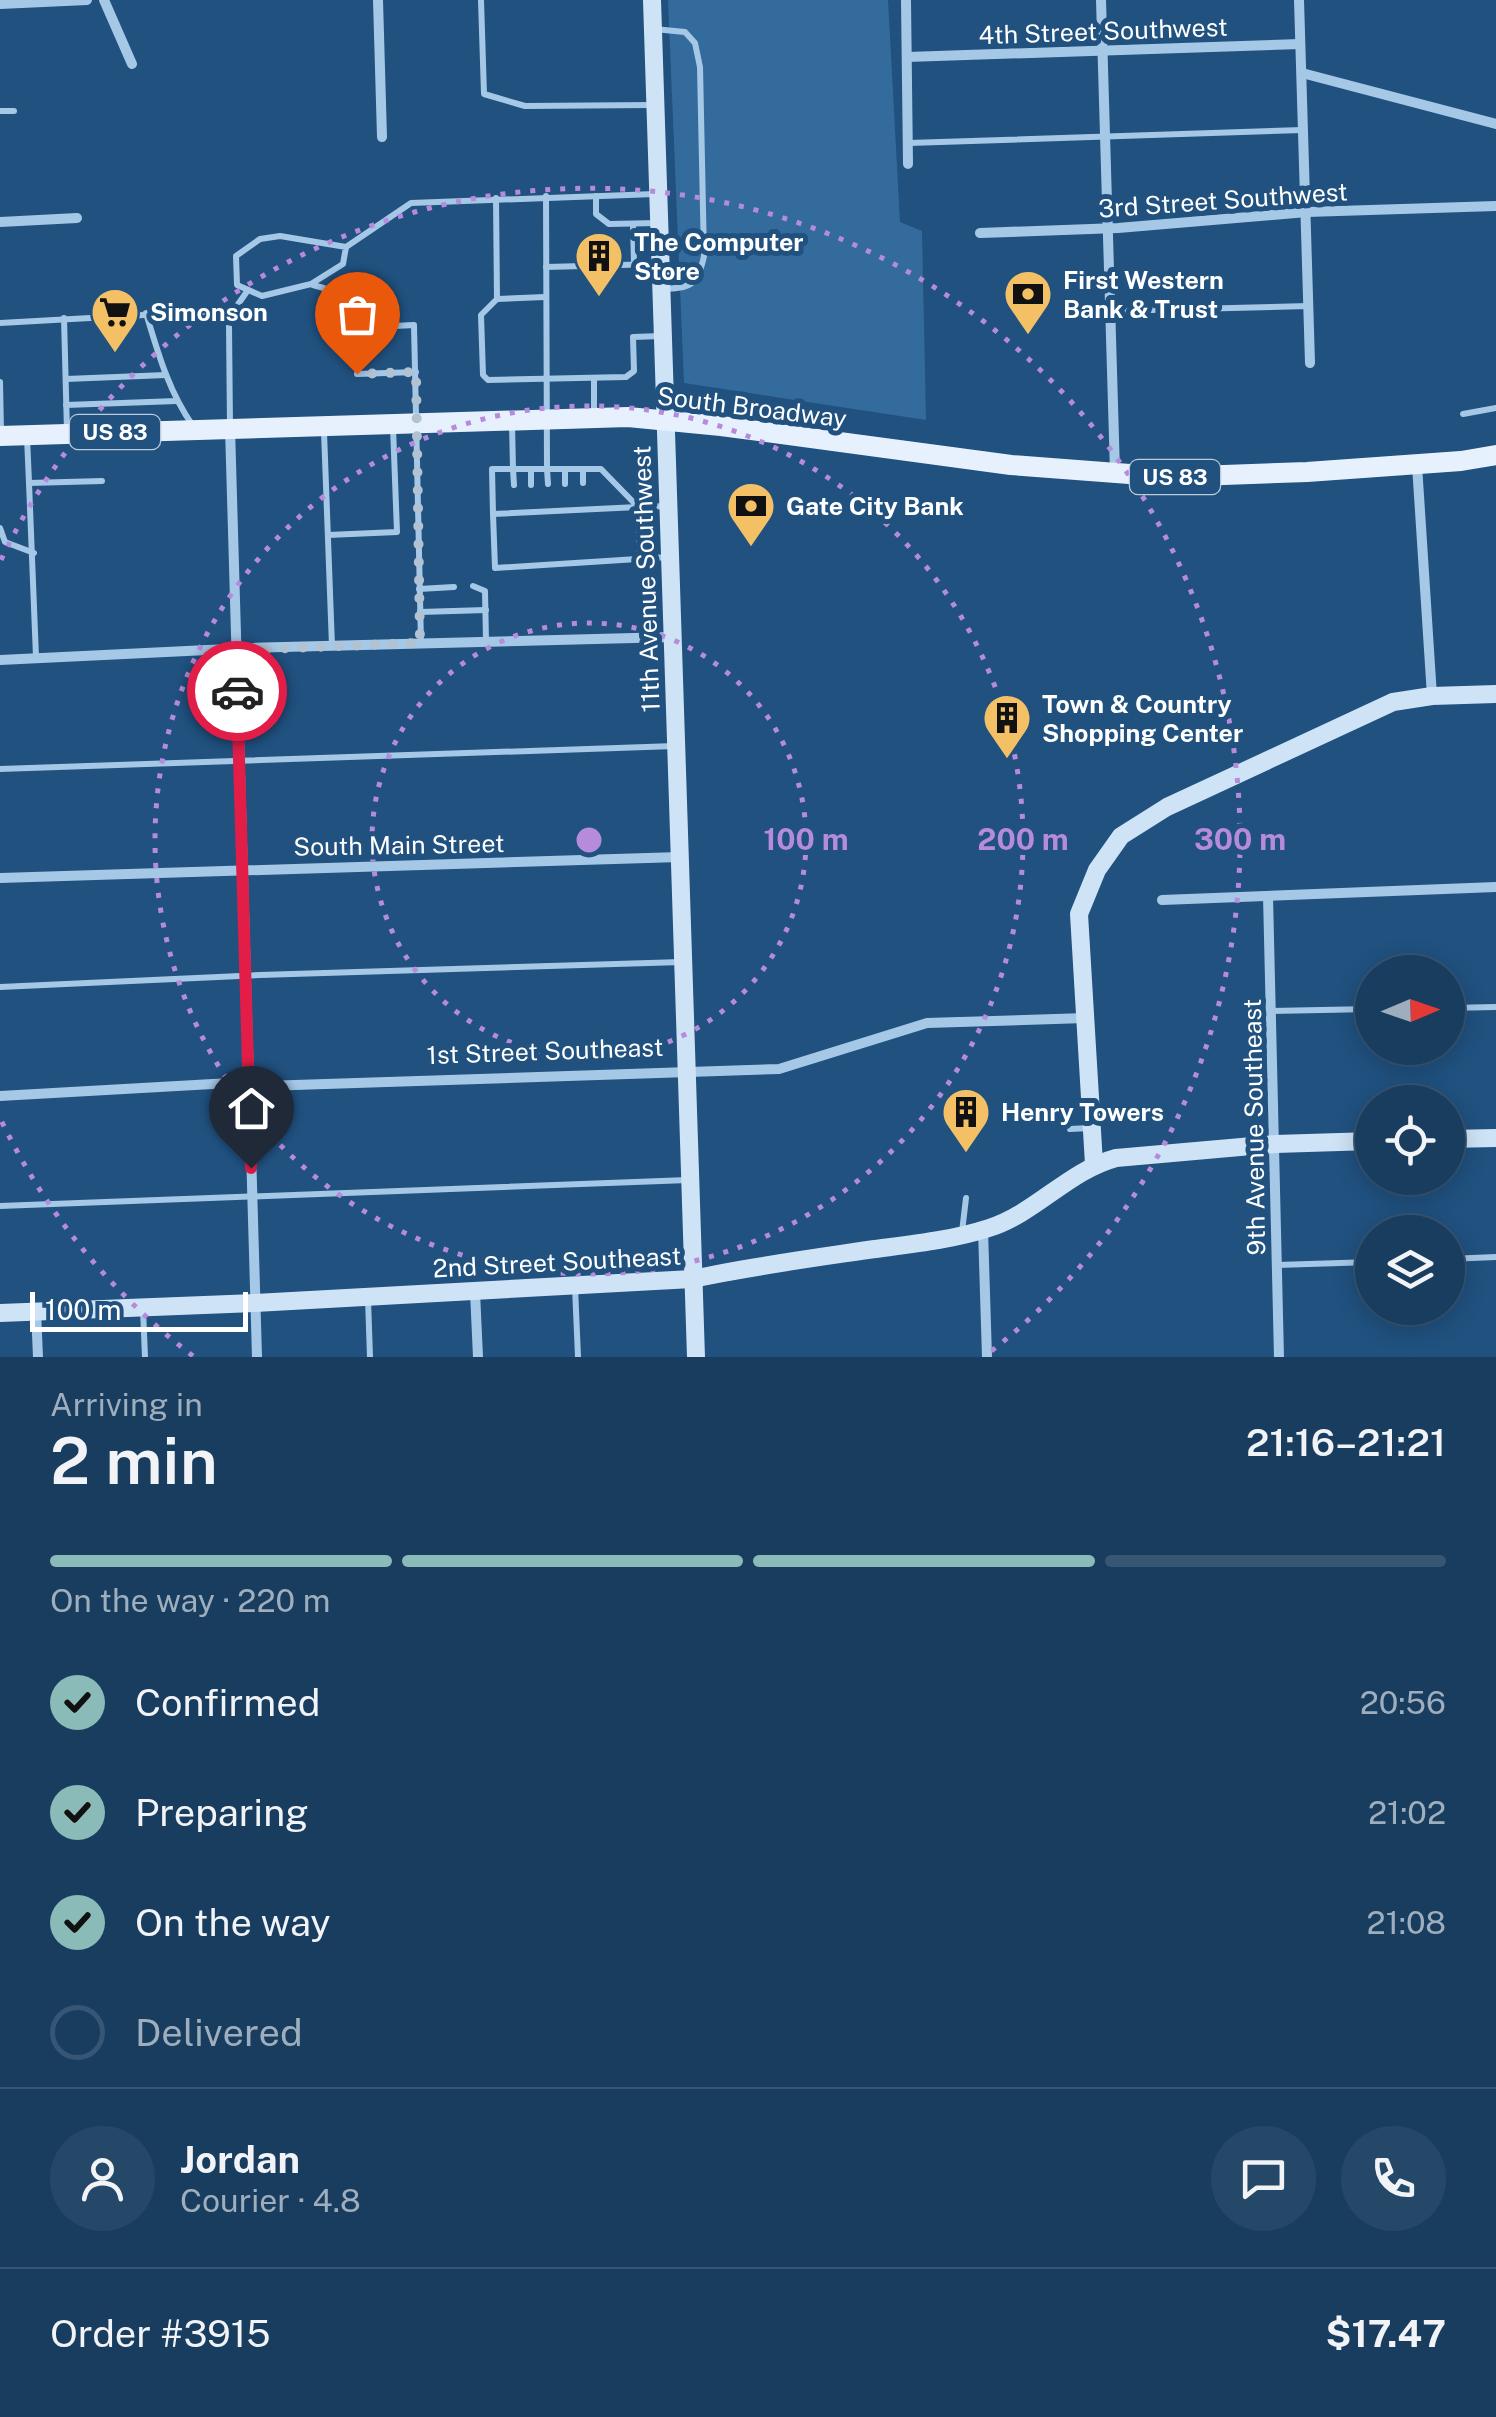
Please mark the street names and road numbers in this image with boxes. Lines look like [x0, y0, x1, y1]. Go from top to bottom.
street label: 4th Street Southwest [978, 12, 1228, 50]
street label: 3rd Street Southwest [1097, 176, 1349, 224]
street label: South Broadway [656, 380, 848, 434]
road number: US 83 [70, 415, 160, 449]
street label: 11th Avenue Southwest [626, 445, 666, 713]
road number: US 83 [1130, 460, 1220, 494]
street label: South Main Street [293, 828, 505, 862]
street label: 9th Avenue Southeast [1237, 998, 1271, 1256]
street label: 1st Street Southeast [426, 1032, 664, 1070]
street label: 2nd Street Southeast [432, 1241, 682, 1283]

